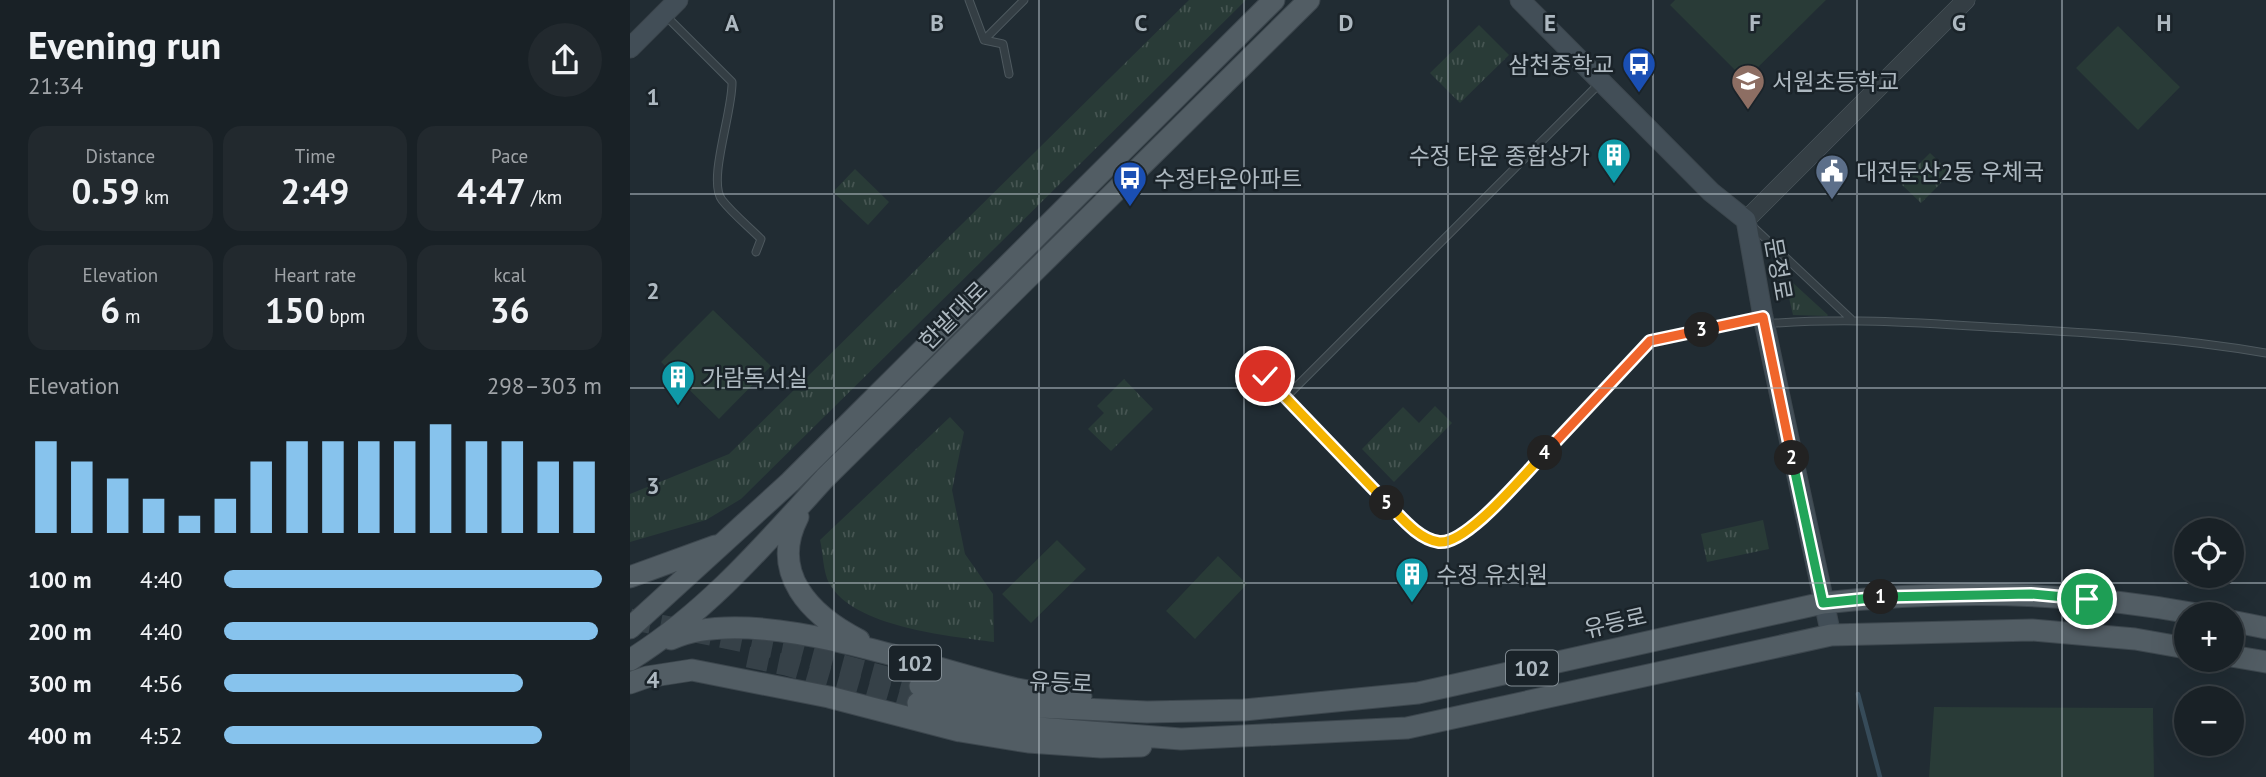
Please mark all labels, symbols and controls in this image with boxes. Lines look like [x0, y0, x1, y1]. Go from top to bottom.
text: A [725, 8, 739, 37]
text: B [930, 8, 944, 37]
text: C [1135, 8, 1148, 37]
text: D [1339, 8, 1353, 37]
text: E [1544, 8, 1556, 37]
text: F [1749, 8, 1761, 37]
text: G [1952, 8, 1966, 37]
text: H [2157, 8, 2171, 37]
text: Evening run [28, 20, 221, 69]
button: share [528, 23, 602, 97]
bus stop icon: 삼천중학교 [1620, 45, 1658, 94]
place label: 삼천중학교 [1508, 50, 1614, 79]
school or university icon: 서원초등학교 [1729, 62, 1767, 111]
place label: 서원초등학교 [1772, 67, 1899, 96]
text: 21:34 [28, 71, 83, 100]
text: 1 [646, 82, 660, 111]
building icon: 수정 타운 종합상가 [1595, 136, 1633, 185]
place label: 수정 타운 종합상가 [1408, 141, 1590, 170]
text: Distance [86, 144, 155, 168]
text: Time [295, 144, 335, 168]
text: Pace [491, 144, 528, 168]
public building icon: 대전둔산2동 우체국 [1813, 152, 1851, 201]
place label: 대전둔산2동 우체국 [1856, 157, 2044, 186]
bus stop icon: 수정타운아파트 [1111, 159, 1149, 208]
place label: 수정타운아파트 [1154, 164, 1302, 193]
text: 0.59 [71, 168, 140, 214]
text: 2:49 [281, 168, 349, 214]
text: 4:47 [457, 168, 526, 214]
text: km [140, 185, 169, 209]
text: /km [526, 185, 562, 209]
street label: 문정로 [1759, 235, 1799, 303]
text: Elevation [82, 263, 158, 287]
text: Heart rate [274, 263, 356, 287]
text: kcal [493, 263, 526, 287]
street label: 한밭대로 [913, 275, 993, 355]
text: 2 [646, 276, 660, 305]
text: 6 [100, 287, 120, 333]
text: 150 [265, 287, 324, 333]
text: 36 [490, 287, 530, 333]
text: m [120, 304, 141, 328]
text: bpm [324, 304, 365, 328]
pin: 3 [1684, 312, 1720, 348]
text: 3 [1696, 317, 1707, 341]
pin [1235, 346, 1295, 406]
icon: check [1246, 357, 1284, 395]
building icon: 가람독서실 [659, 358, 697, 407]
place label: 가람독서실 [702, 363, 808, 392]
text: Elevation [28, 371, 120, 400]
text: 298–303 m [487, 371, 602, 400]
pin: 4 [1528, 435, 1562, 470]
text: 4 [1539, 440, 1550, 464]
pin: 2 [1774, 440, 1810, 476]
text: 2 [1786, 445, 1797, 469]
text: 3 [646, 471, 660, 500]
pin: 5 [1370, 486, 1404, 520]
text: 5 [1381, 490, 1392, 514]
map controls [2174, 518, 2244, 756]
button: locate [2174, 518, 2244, 588]
building icon: 수정 유치원 [1393, 555, 1431, 604]
place label: 수정 유치원 [1436, 560, 1548, 589]
text: 100 m [28, 565, 91, 594]
text: 4:40 [140, 565, 183, 594]
pin [2057, 569, 2117, 629]
pin: 1 [1864, 580, 1898, 614]
icon: arrive [2068, 580, 2106, 618]
text: 1 [1875, 584, 1886, 608]
street label: 유등로 [1581, 601, 1649, 643]
button: + [2174, 602, 2244, 672]
text: 200 m [28, 617, 91, 646]
text: 4:40 [140, 617, 183, 646]
road number: 102 [889, 646, 941, 680]
road number: 102 [1506, 650, 1558, 686]
text: 4 [646, 665, 660, 694]
street label: 유등로 [1029, 666, 1093, 698]
text: 300 m [28, 669, 91, 698]
text: 4:56 [140, 669, 183, 698]
button: − [2174, 686, 2244, 756]
text: 400 m [28, 721, 91, 750]
text: 4:52 [140, 721, 183, 750]

